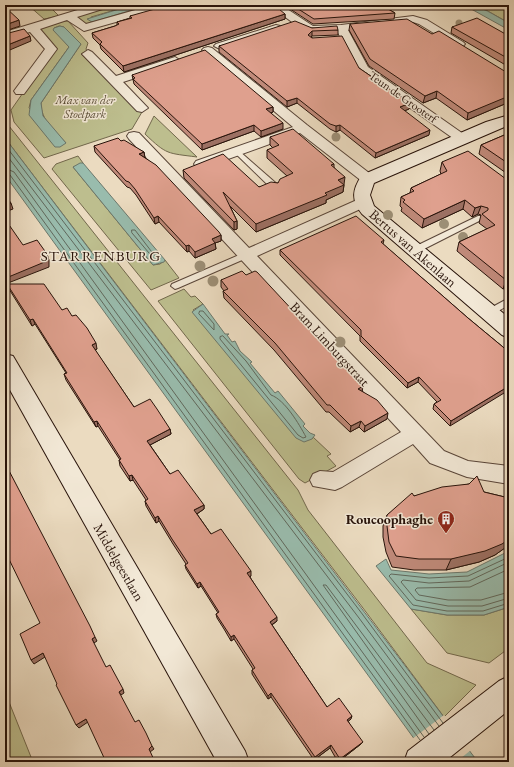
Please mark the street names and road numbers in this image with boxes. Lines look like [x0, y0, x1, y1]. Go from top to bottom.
street label: Teun de Grooterf [365, 67, 442, 128]
street label: Bertus van Akenlaan [366, 205, 461, 291]
street label: Bram Limburgstraat [286, 298, 374, 391]
street label: Middelgeestlaan [90, 520, 149, 605]

